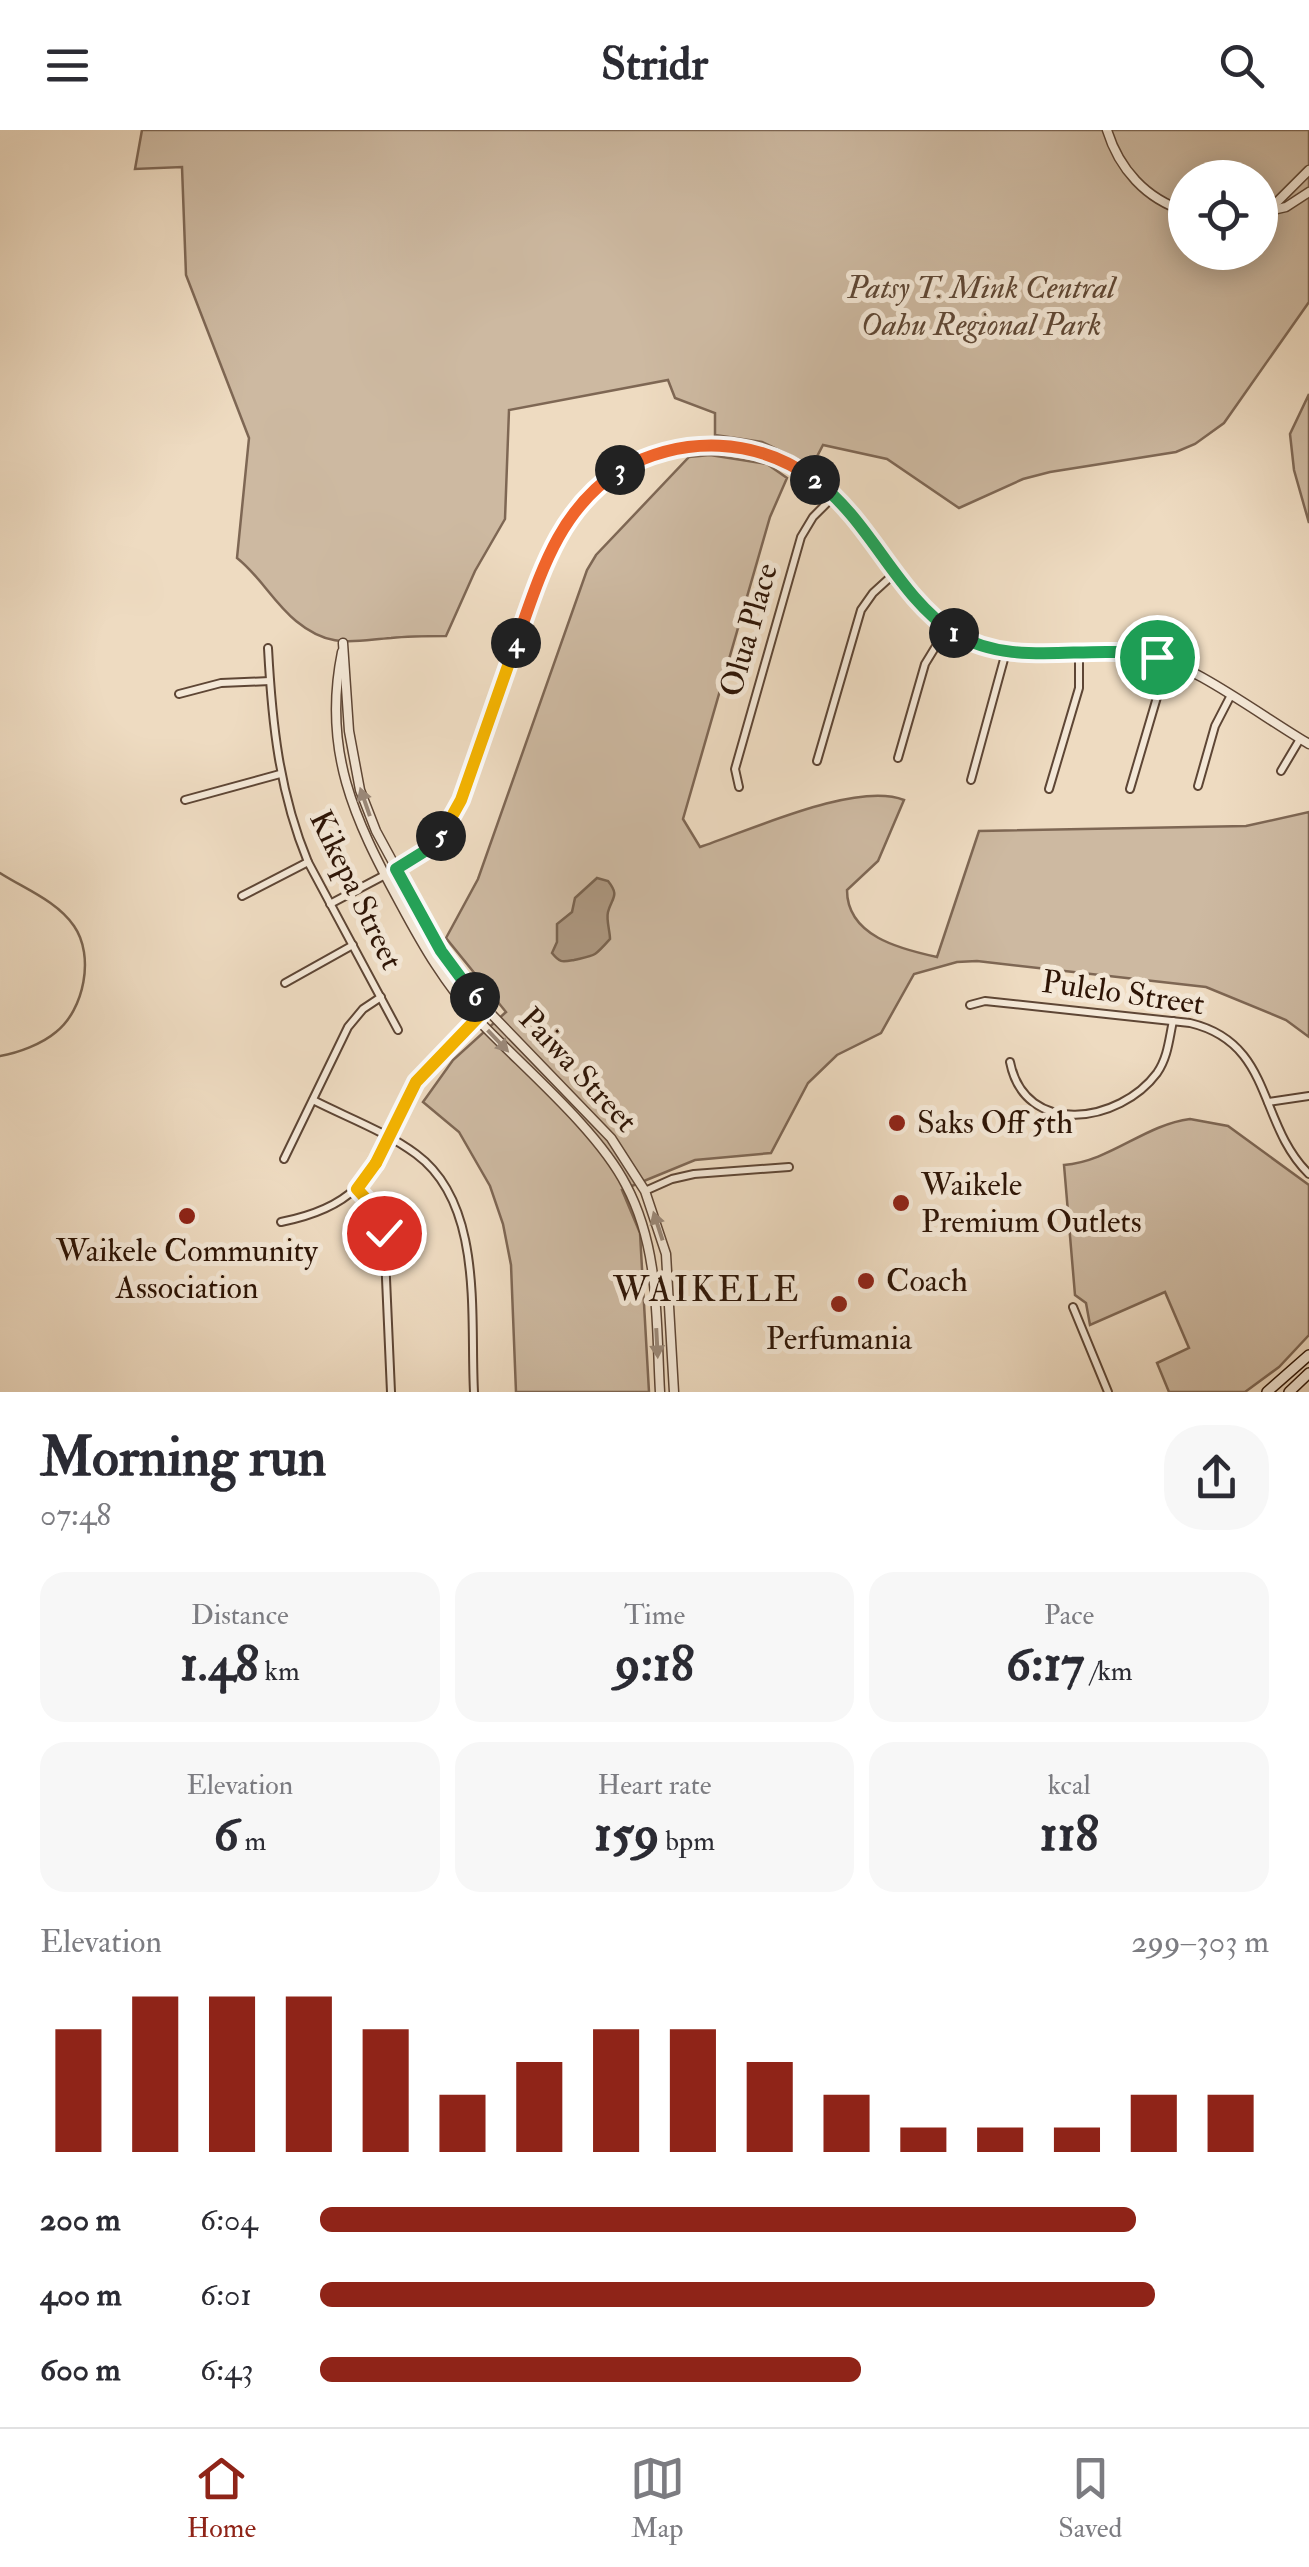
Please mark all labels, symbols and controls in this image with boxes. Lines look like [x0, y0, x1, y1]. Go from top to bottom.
text: Stridr [601, 37, 708, 93]
icon: menu [40, 38, 95, 93]
icon: search [1214, 38, 1269, 93]
map controls [1168, 160, 1278, 270]
button: locate [1168, 160, 1278, 270]
park label: Patsy T. Mink Central Oahu Regional Park [846, 268, 1118, 345]
pin: 3 [595, 445, 645, 495]
text: 3 [615, 452, 625, 487]
pin: 2 [790, 455, 840, 505]
text: 2 [808, 462, 822, 497]
street label: Olua Place [711, 559, 787, 701]
pin: 1 [929, 608, 979, 658]
text: 1 [949, 615, 959, 650]
pin [1115, 615, 1200, 700]
pin: 4 [491, 618, 541, 668]
text: 4 [508, 625, 524, 660]
icon: arrive [1130, 630, 1185, 685]
one-way arrow [357, 787, 372, 817]
street label: Kikepa Street [300, 804, 412, 976]
pin: 5 [416, 811, 466, 861]
text: 5 [435, 818, 447, 853]
street label: Pulelo Street [1039, 962, 1207, 1024]
pin: 6 [450, 972, 500, 1022]
text: 6 [468, 979, 482, 1014]
street label: Paiwa Street [510, 999, 646, 1141]
one-way arrow [486, 1028, 510, 1052]
place label: Saks Off 5th [917, 1103, 1073, 1143]
marker: Saks Off 5th [886, 1112, 908, 1134]
place label: Waikele Premium Outlets [920, 1165, 1142, 1242]
pin [342, 1191, 427, 1276]
marker: Waikele Premium Outlets [890, 1192, 912, 1214]
marker: Waikele Community Association [176, 1205, 198, 1227]
icon: check [357, 1206, 412, 1261]
one-way arrow [650, 1210, 665, 1241]
place label: Waikele Community Association [55, 1231, 319, 1308]
place label: Coach [886, 1261, 968, 1301]
district label: WAIKELE [612, 1268, 801, 1312]
marker: Coach [855, 1270, 877, 1292]
marker: Perfumania [828, 1293, 850, 1315]
place label: Perfumania [766, 1319, 913, 1359]
one-way arrow [649, 1328, 665, 1359]
text: Morning run [40, 1423, 326, 1492]
button: share [1164, 1425, 1269, 1530]
text: 07:48 [40, 1495, 111, 1535]
text: Distance [191, 1598, 289, 1633]
text: Time [624, 1598, 685, 1633]
text: Pace [1044, 1598, 1094, 1633]
text: 1.48 [180, 1633, 259, 1696]
text: 9:18 [615, 1633, 694, 1696]
text: 6:17 [1006, 1633, 1084, 1696]
text: km [259, 1654, 300, 1689]
text: /km [1084, 1654, 1132, 1689]
text: Elevation [186, 1768, 293, 1803]
text: Heart rate [598, 1768, 711, 1803]
text: kcal [1048, 1768, 1091, 1803]
text: 6 [213, 1803, 239, 1866]
text: 159 [594, 1803, 659, 1866]
text: 118 [1040, 1803, 1099, 1866]
text: m [239, 1824, 266, 1859]
text: bpm [659, 1824, 715, 1859]
text: Elevation [40, 1922, 162, 1962]
text: 299–303 m [1131, 1922, 1269, 1962]
text: 200 m [40, 2200, 121, 2240]
text: 6:04 [200, 2200, 258, 2240]
text: 400 m [40, 2275, 122, 2315]
text: 6:01 [200, 2275, 252, 2315]
text: 600 m [40, 2350, 121, 2390]
text: 6:43 [200, 2350, 254, 2390]
tab: Home [187, 2451, 256, 2546]
tab: Map [630, 2451, 685, 2546]
tab: Saved [1058, 2451, 1122, 2546]

